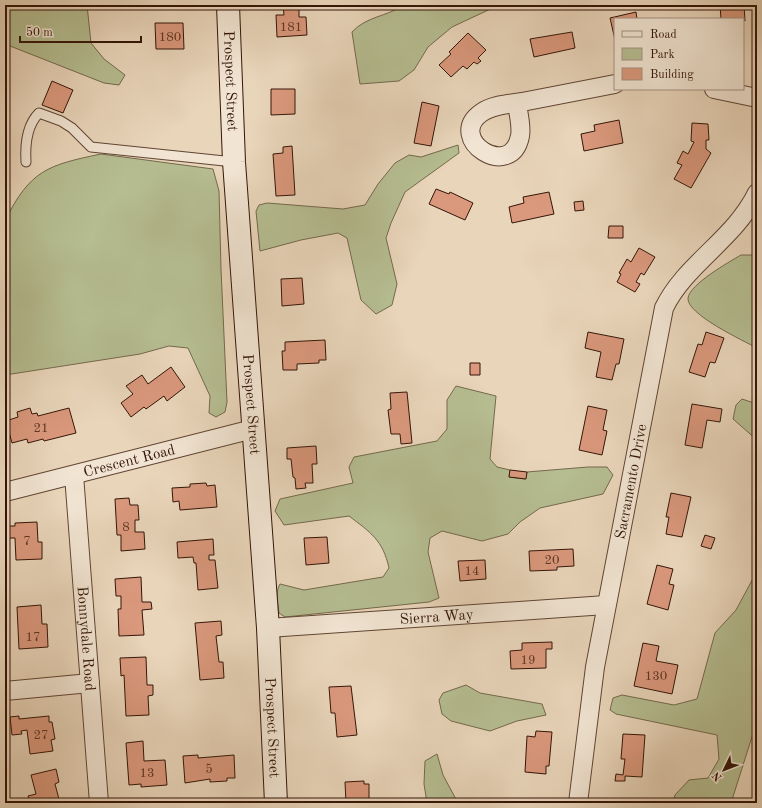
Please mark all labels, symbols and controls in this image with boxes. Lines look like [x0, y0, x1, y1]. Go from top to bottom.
scale bar [20, 18, 141, 44]
legend [614, 18, 744, 90]
house number: 181 [280, 21, 302, 34]
text: 50 m [26, 26, 53, 39]
text: Road [650, 29, 677, 41]
street label: Prospect Street [220, 30, 239, 132]
house number: 180 [159, 31, 181, 44]
text: Park [650, 49, 675, 61]
text: Building [650, 69, 694, 81]
street label: Prospect Street [239, 354, 261, 455]
house number: 21 [33, 422, 49, 435]
street label: Sacramento Drive [614, 423, 651, 540]
street label: Crescent Road [82, 443, 177, 481]
house number: 8 [122, 521, 130, 534]
house number: 7 [23, 535, 31, 548]
house number: 20 [544, 554, 560, 567]
house number: 14 [464, 565, 480, 578]
street label: Bonnydale Road [73, 586, 96, 692]
street label: Sierra Way [399, 608, 474, 628]
house number: 17 [25, 631, 41, 644]
house number: 19 [520, 654, 536, 667]
house number: 130 [645, 670, 667, 683]
street label: Prospect Street [261, 677, 281, 778]
house number: 27 [33, 729, 49, 742]
north arrow [704, 750, 744, 790]
house number: 5 [205, 763, 213, 776]
house number: 13 [139, 767, 155, 780]
text: N [710, 769, 725, 783]

